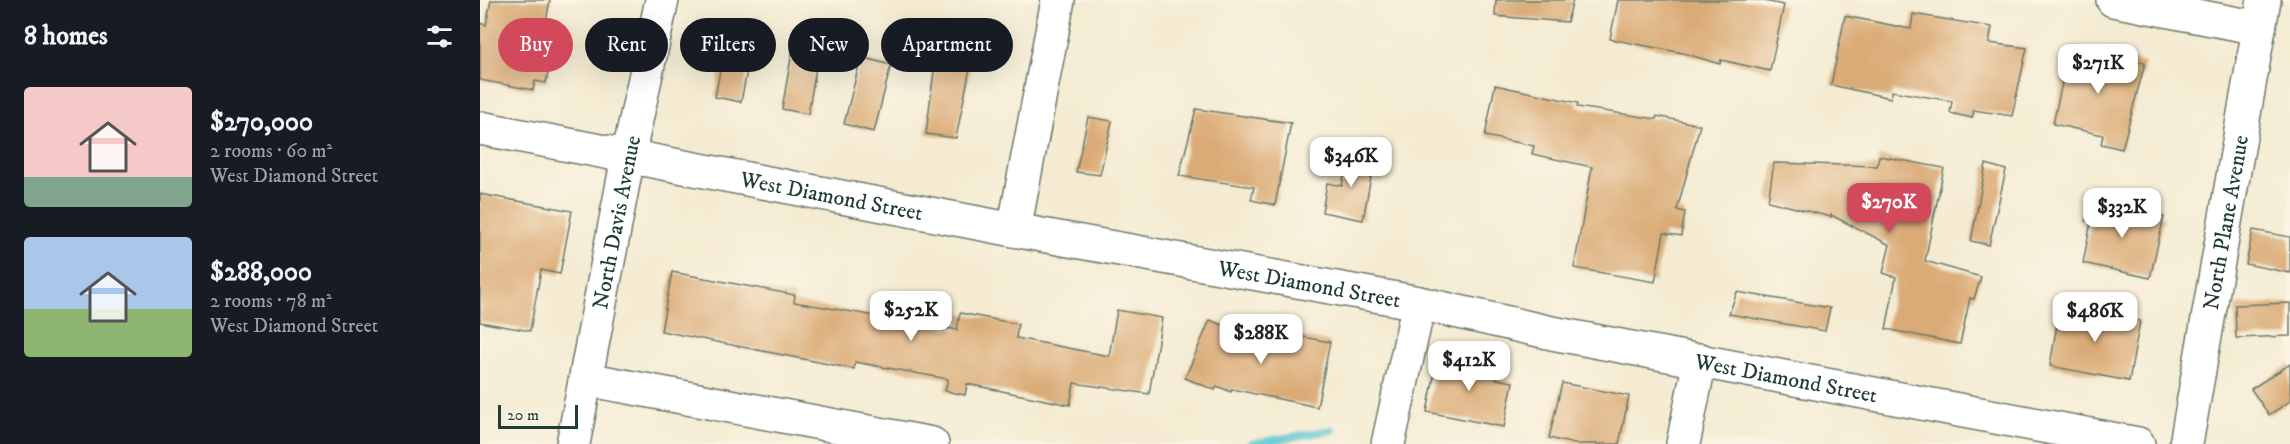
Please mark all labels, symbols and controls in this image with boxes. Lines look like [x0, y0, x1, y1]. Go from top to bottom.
chip: Buy [498, 18, 573, 72]
chip: Rent [585, 18, 668, 72]
chip: Filters [680, 18, 776, 72]
chip: New [788, 18, 869, 72]
chip: Apartment [881, 18, 1013, 72]
text: 8 homes [24, 20, 108, 53]
icon: filters [423, 20, 456, 53]
pin: $271K [2056, 44, 2140, 95]
text: $271K [2072, 51, 2124, 76]
text: $270,000 [210, 106, 313, 139]
icon: home [72, 111, 144, 183]
street label: North Davis Avenue [587, 133, 647, 311]
street label: North Plane Avenue [2198, 133, 2255, 312]
pin: $346K [1309, 137, 1393, 188]
text: 2 rooms · 60 m² [210, 139, 332, 164]
text: $346K [1324, 144, 1378, 169]
text: West Diamond Street [210, 164, 378, 189]
street label: West Diamond Street [737, 166, 925, 227]
pin: $270K [1847, 183, 1931, 234]
pin: $332K [2080, 188, 2164, 239]
text: $270K [1861, 190, 1917, 215]
text: $332K [2097, 195, 2147, 220]
street label: West Diamond Street [1215, 255, 1403, 314]
text: $288,000 [210, 256, 312, 289]
icon: home [72, 261, 144, 333]
text: 2 rooms · 78 m² [210, 289, 332, 314]
pin: $252K [869, 291, 953, 342]
pin: $486K [2053, 292, 2137, 343]
text: $252K [884, 298, 938, 323]
text: $486K [2067, 299, 2123, 324]
text: West Diamond Street [210, 314, 378, 339]
pin: $288K [1219, 314, 1303, 365]
text: $288K [1234, 321, 1288, 346]
pin: $412K [1427, 341, 1511, 392]
text: $412K [1442, 348, 1496, 373]
street label: West Diamond Street [1692, 348, 1879, 409]
scale bar [498, 402, 578, 430]
text: 20 m [507, 405, 539, 425]

